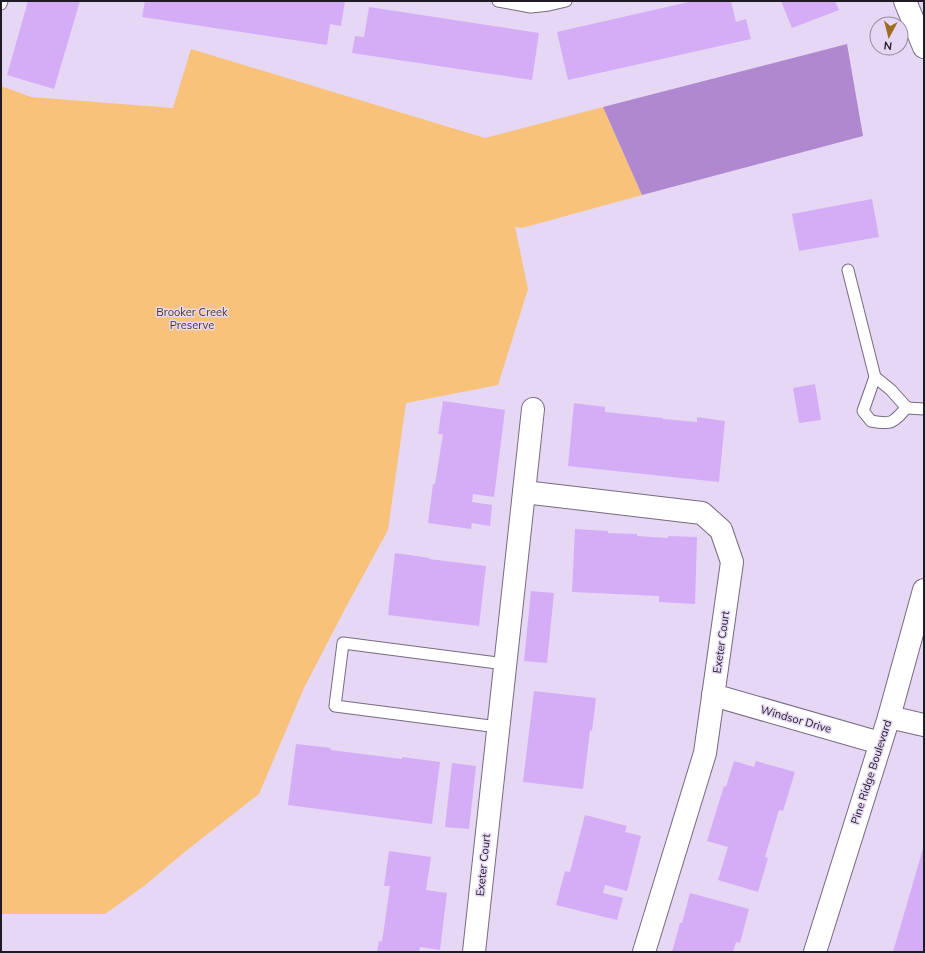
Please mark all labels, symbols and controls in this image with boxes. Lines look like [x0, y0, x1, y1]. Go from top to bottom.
north arrow [869, 16, 909, 56]
text: N [883, 38, 893, 53]
park label: Brooker Creek Preserve [156, 305, 228, 332]
street label: Exeter Court [710, 610, 732, 674]
street label: Windsor Drive [759, 702, 833, 736]
street label: Pine Ridge Boulevard [848, 718, 894, 826]
street label: Exeter Court [473, 833, 493, 897]

